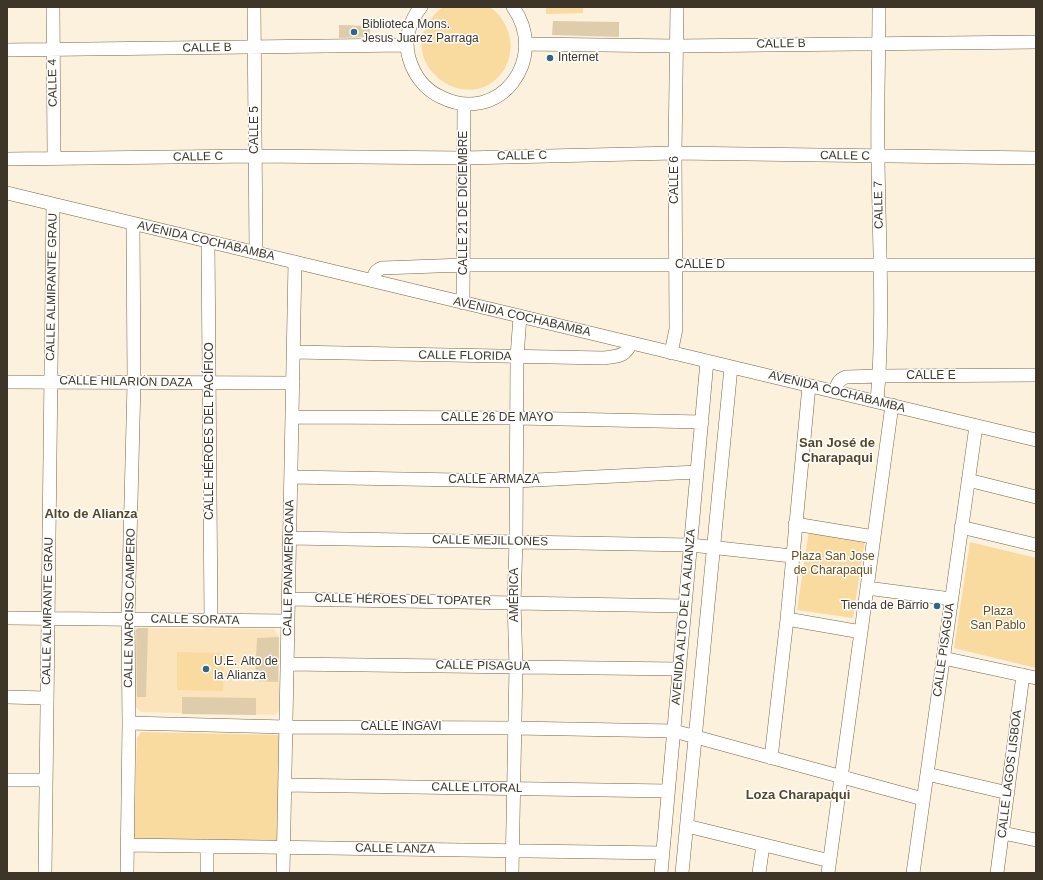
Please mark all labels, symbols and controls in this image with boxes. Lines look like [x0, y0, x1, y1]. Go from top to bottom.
place label: Biblioteca Mons. Jesus Juarez Parraga [362, 18, 479, 46]
marker: Biblioteca Mons. Jesus Juarez Parraga [349, 27, 359, 37]
street label: CALLE B [756, 36, 806, 52]
street label: CALLE B [182, 40, 232, 56]
place label: Internet [558, 51, 599, 65]
marker: Internet [545, 53, 555, 63]
street label: CALLE 4 [45, 59, 61, 107]
street label: CALLE 5 [248, 106, 262, 154]
street label: CALLE 21 DE DICIEMBRE [457, 131, 471, 275]
street label: CALLE C [497, 148, 547, 164]
street label: CALLE C [820, 148, 870, 164]
street label: CALLE C [173, 149, 223, 165]
street label: CALLE 6 [668, 156, 682, 204]
street label: CALLE 7 [871, 181, 887, 229]
street label: CALLE ALMIRANTE GRAU [44, 213, 60, 361]
street label: AVENIDA COCHABAMBA [136, 218, 276, 264]
street label: CALLE D [675, 258, 725, 272]
street label: AVENIDA COCHABAMBA [452, 294, 592, 340]
street label: CALLE HÉROES DEL PACÍFICO [203, 342, 217, 520]
street label: CALLE FLORIDA [418, 348, 512, 364]
street label: AVENIDA COCHABAMBA [767, 368, 907, 416]
street label: CALLE E [906, 369, 956, 383]
street label: CALLE HILARIÓN DAZA [59, 374, 193, 390]
street label: CALLE 26 DE MAYO [441, 411, 553, 425]
district label: San José de Charapaqui [799, 435, 875, 466]
street label: CALLE ARMAZA [448, 473, 540, 487]
street label: CALLE PANAMERICANA [281, 500, 297, 636]
district label: Alto de Alianza [44, 506, 138, 522]
street label: CALLE NARCISO CAMPERO [121, 528, 139, 688]
street label: AVENIDA ALTO DE LA ALIANZA [669, 528, 699, 706]
street label: CALLE MEJILLONES [432, 533, 548, 549]
street label: CALLE ALMIRANTE GRAU [40, 537, 56, 685]
park label: Plaza San Jose de Charapaqui [791, 550, 875, 578]
street label: AMÉRICA [508, 568, 522, 622]
street label: CALLE HÉROES DEL TOPATER [315, 591, 491, 609]
place label: Tienda de Barrio [841, 599, 929, 613]
marker: Tienda de Barrio [932, 601, 942, 611]
street label: CALLE PISAGUA [930, 602, 958, 698]
park label: Plaza San Pablo [970, 605, 1026, 633]
street label: CALLE SORATA [150, 612, 240, 628]
place label: U.E. Alto de la Alianza [214, 655, 278, 683]
street label: CALLE PISAGUA [436, 658, 530, 674]
marker: U.E. Alto de la Alianza [201, 664, 211, 674]
street label: CALLE LAGOS LISBOA [995, 709, 1025, 839]
street label: CALLE INGAVI [360, 720, 442, 734]
street label: CALLE LITORAL [431, 780, 523, 796]
district label: Loza Charapaqui [746, 787, 850, 803]
street label: CALLE LANZA [355, 841, 435, 857]

